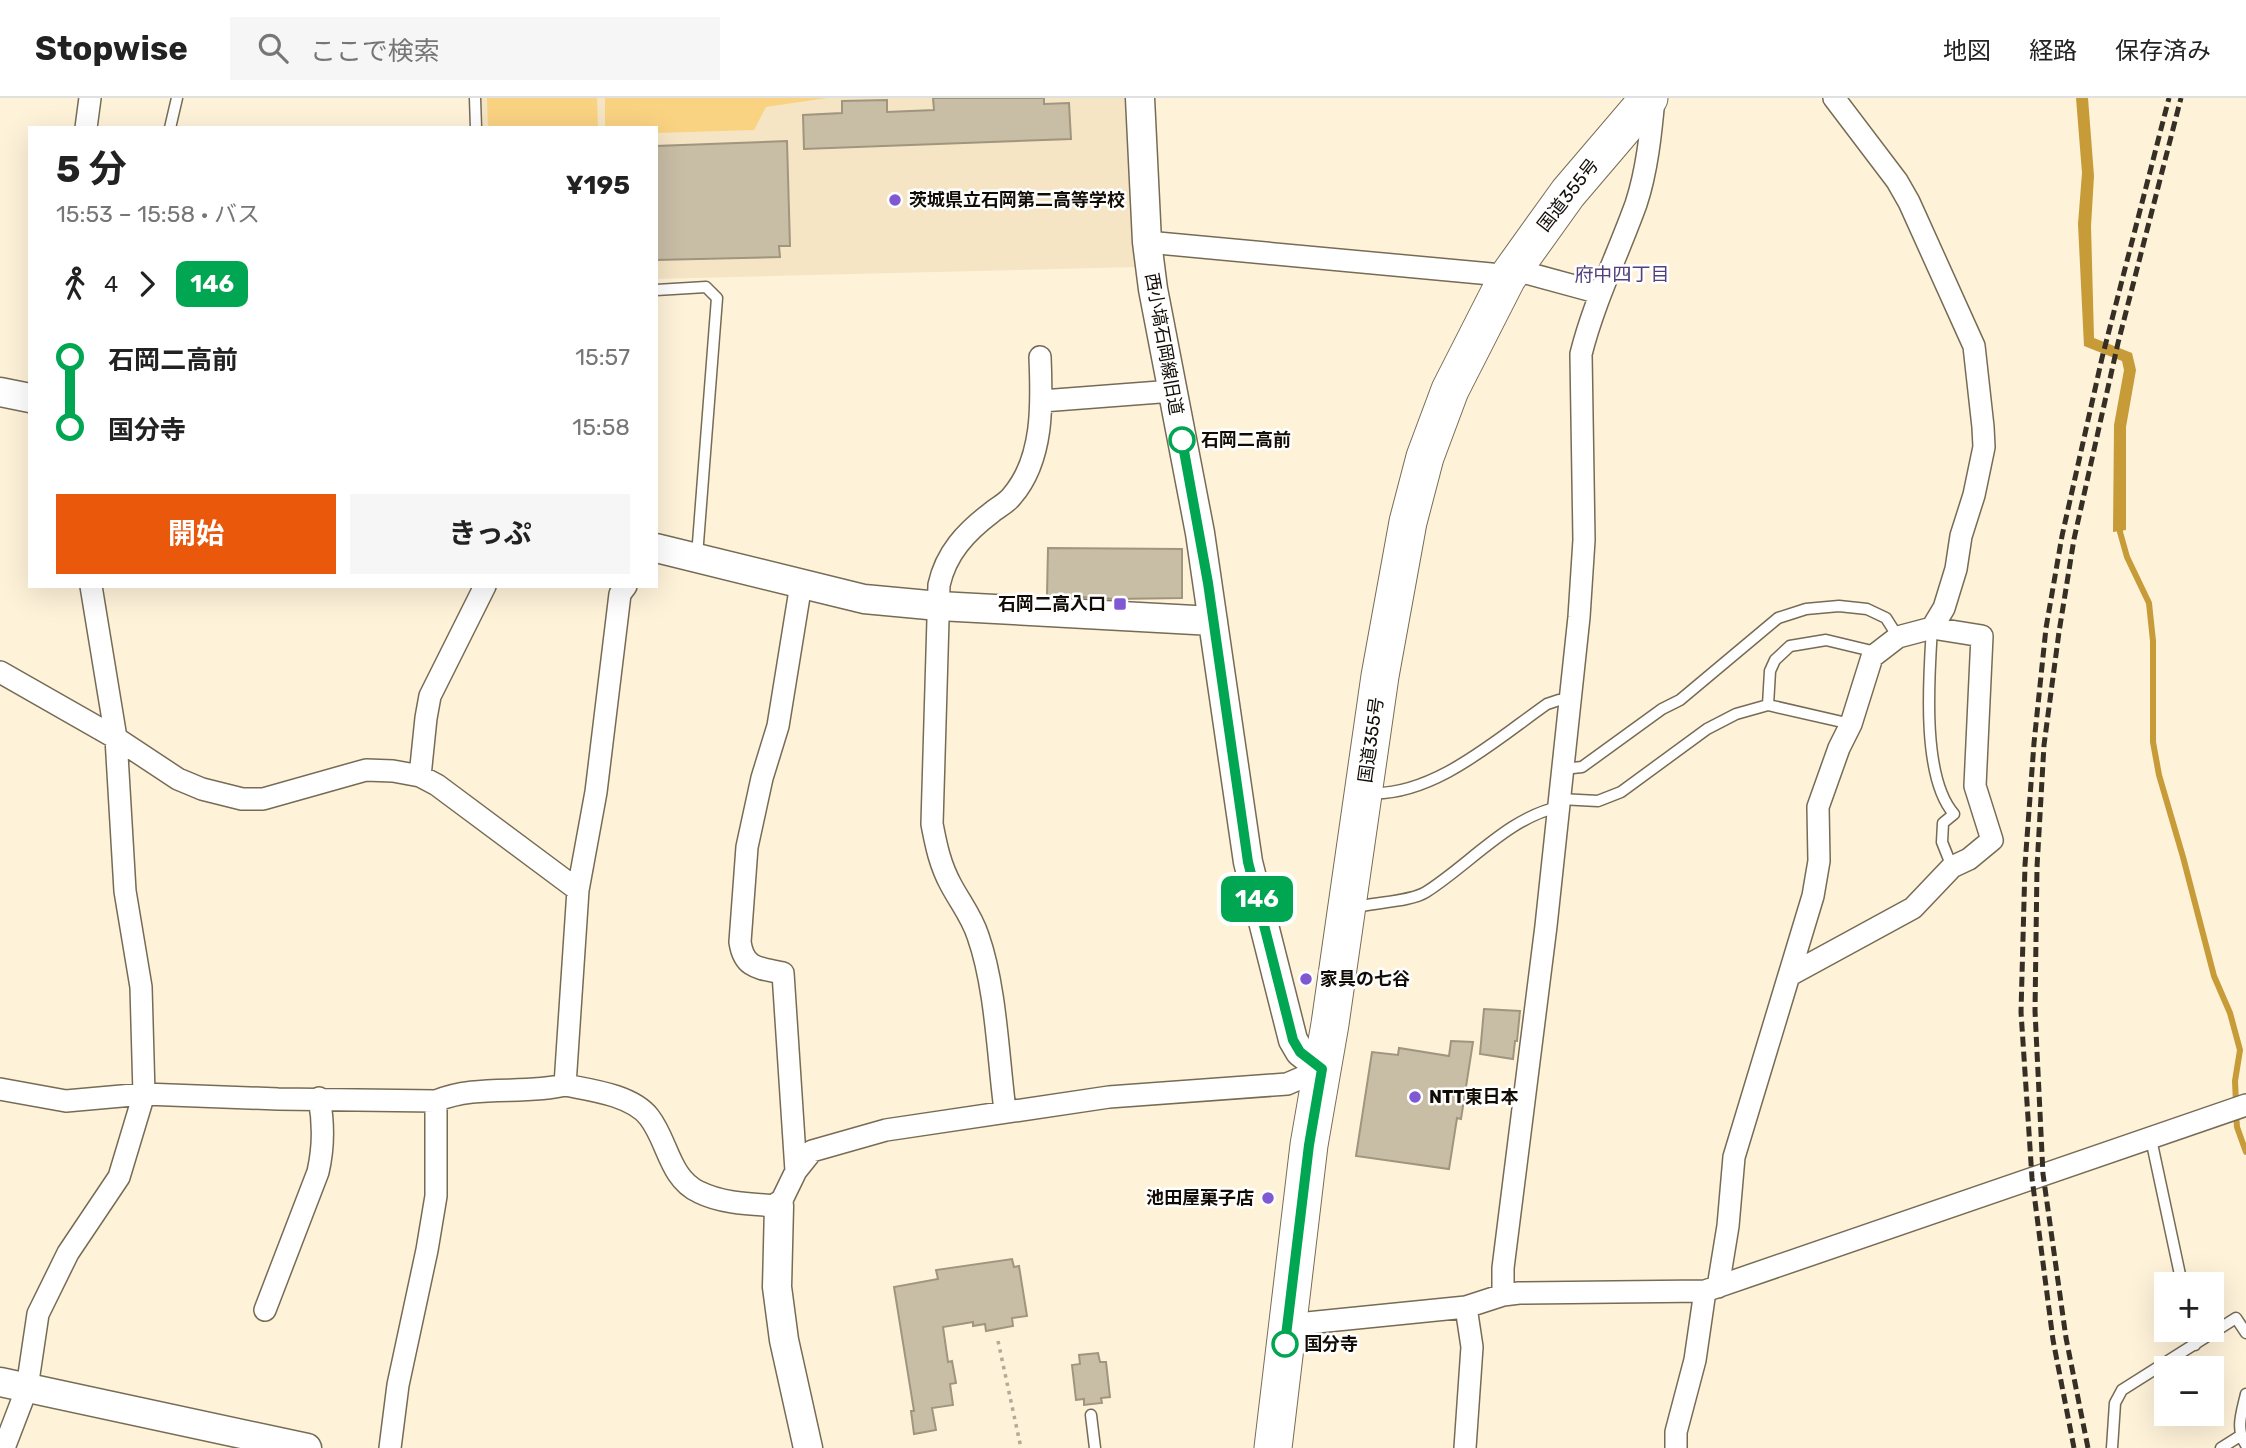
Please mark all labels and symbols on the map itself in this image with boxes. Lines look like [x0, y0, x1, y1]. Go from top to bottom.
street label: 国道355号 [1533, 154, 1603, 236]
place label: 茨城県立石岡第二高等学校 [909, 189, 1125, 211]
marker: 茨城県立石岡第二高等学校 [887, 192, 903, 208]
district label: 府中四丁目 [1574, 263, 1670, 286]
street label: 西小塙石岡線旧道 [1141, 271, 1187, 417]
marker: 石岡二高前 [1169, 427, 1195, 453]
place label: 石岡二高前 [1201, 429, 1291, 451]
place label: 石岡二高入口 [998, 593, 1106, 615]
marker: 石岡二高入口 [1112, 596, 1128, 612]
street label: 国道355号 [1354, 696, 1388, 784]
line badge: 146 [1217, 876, 1297, 922]
place label: 家具の七谷 [1320, 968, 1410, 990]
marker: 家具の七谷 [1298, 971, 1314, 987]
place label: NTT東日本 [1429, 1086, 1519, 1108]
marker: NTT東日本 [1407, 1089, 1423, 1105]
place label: 池田屋菓子店 [1146, 1187, 1254, 1209]
marker: 池田屋菓子店 [1260, 1190, 1276, 1206]
marker: 国分寺 [1272, 1331, 1298, 1357]
place label: 国分寺 [1304, 1333, 1358, 1355]

